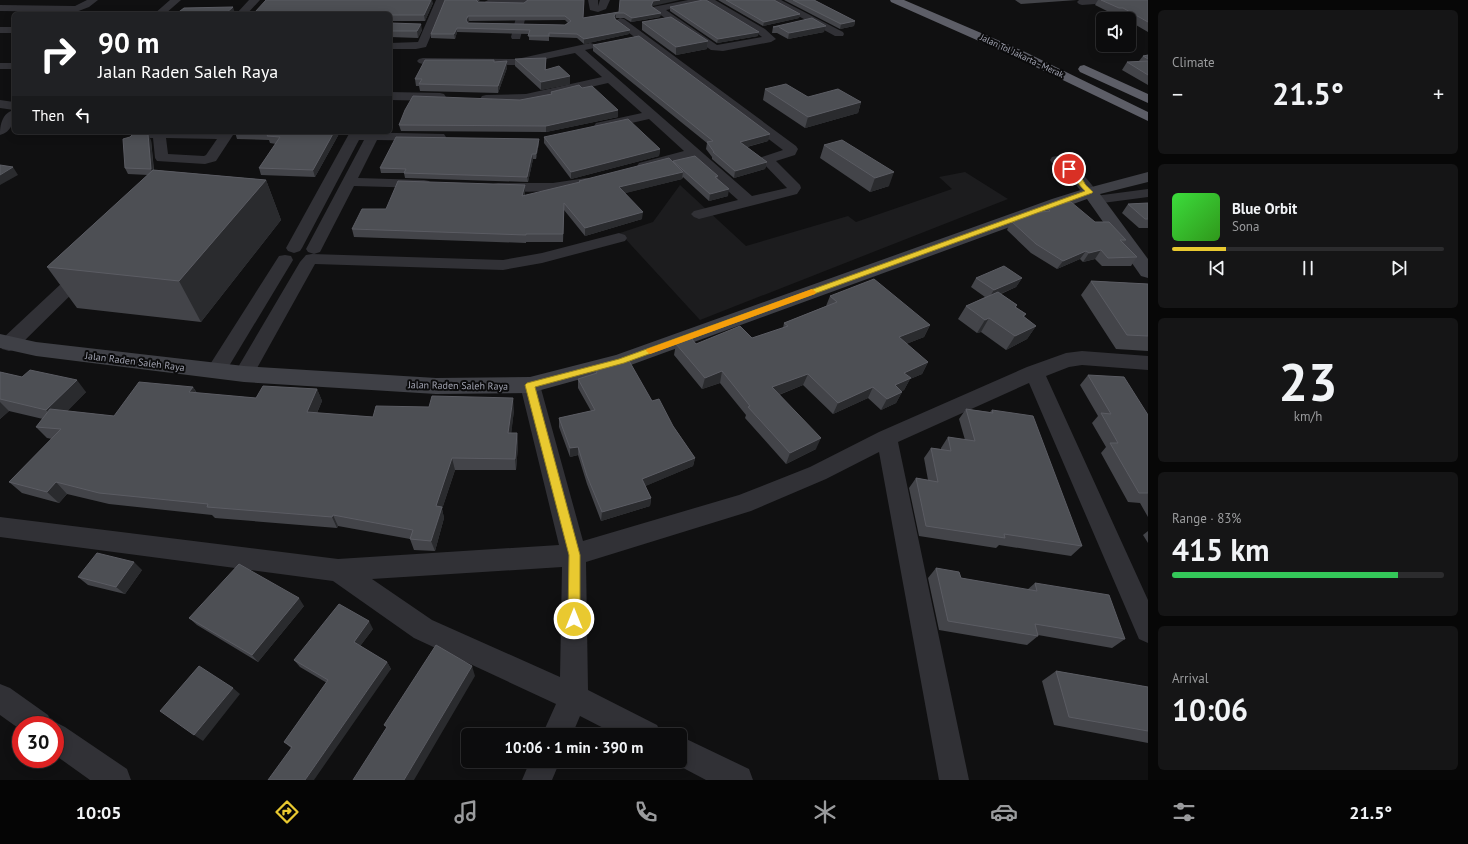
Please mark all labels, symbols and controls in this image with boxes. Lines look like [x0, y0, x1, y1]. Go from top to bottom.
map controls [1096, 12, 1136, 52]
button: sound [1096, 12, 1136, 52]
text: 90 m [98, 24, 159, 61]
icon: right [32, 28, 84, 80]
street label: Jalan Tol Jakarta–Merak [978, 31, 1066, 80]
text: Climate [1172, 54, 1215, 71]
text: Jalan Raden Saleh Raya [98, 60, 278, 83]
text: 21.5° [1272, 74, 1344, 113]
text: − [1172, 80, 1183, 108]
text: + [1433, 80, 1444, 108]
icon: left [72, 104, 94, 126]
text: Then [32, 106, 64, 125]
pin [1052, 152, 1086, 186]
icon: arrive [1058, 158, 1080, 180]
text: Blue Orbit [1232, 199, 1297, 218]
text: Sona [1232, 218, 1259, 235]
icon: previous [1206, 257, 1228, 279]
icon: pause [1297, 257, 1319, 279]
icon: next [1388, 257, 1410, 279]
text: 23 [1279, 348, 1337, 415]
street label: Jalan Raden Saleh Raya [83, 349, 185, 374]
street label: Jalan Raden Saleh Raya [407, 378, 508, 393]
text: km/h [1294, 408, 1322, 425]
text: Range · 83% [1172, 510, 1241, 527]
text: 415 km [1172, 530, 1270, 569]
position arrow [553, 598, 595, 640]
text: Arrival [1172, 670, 1208, 687]
text: 10:06 [1172, 690, 1248, 729]
speed limit sign: 30 [12, 716, 64, 768]
text: 10:06 · 1 min · 390 m [505, 738, 643, 757]
icon: directions [273, 798, 301, 826]
icon: music [452, 798, 480, 826]
icon: phone [632, 798, 660, 826]
icon: climate [811, 798, 839, 826]
icon: car [990, 798, 1018, 826]
icon: filters [1170, 798, 1198, 826]
text: 10:05 [76, 801, 121, 824]
text: 21.5° [1349, 801, 1392, 824]

